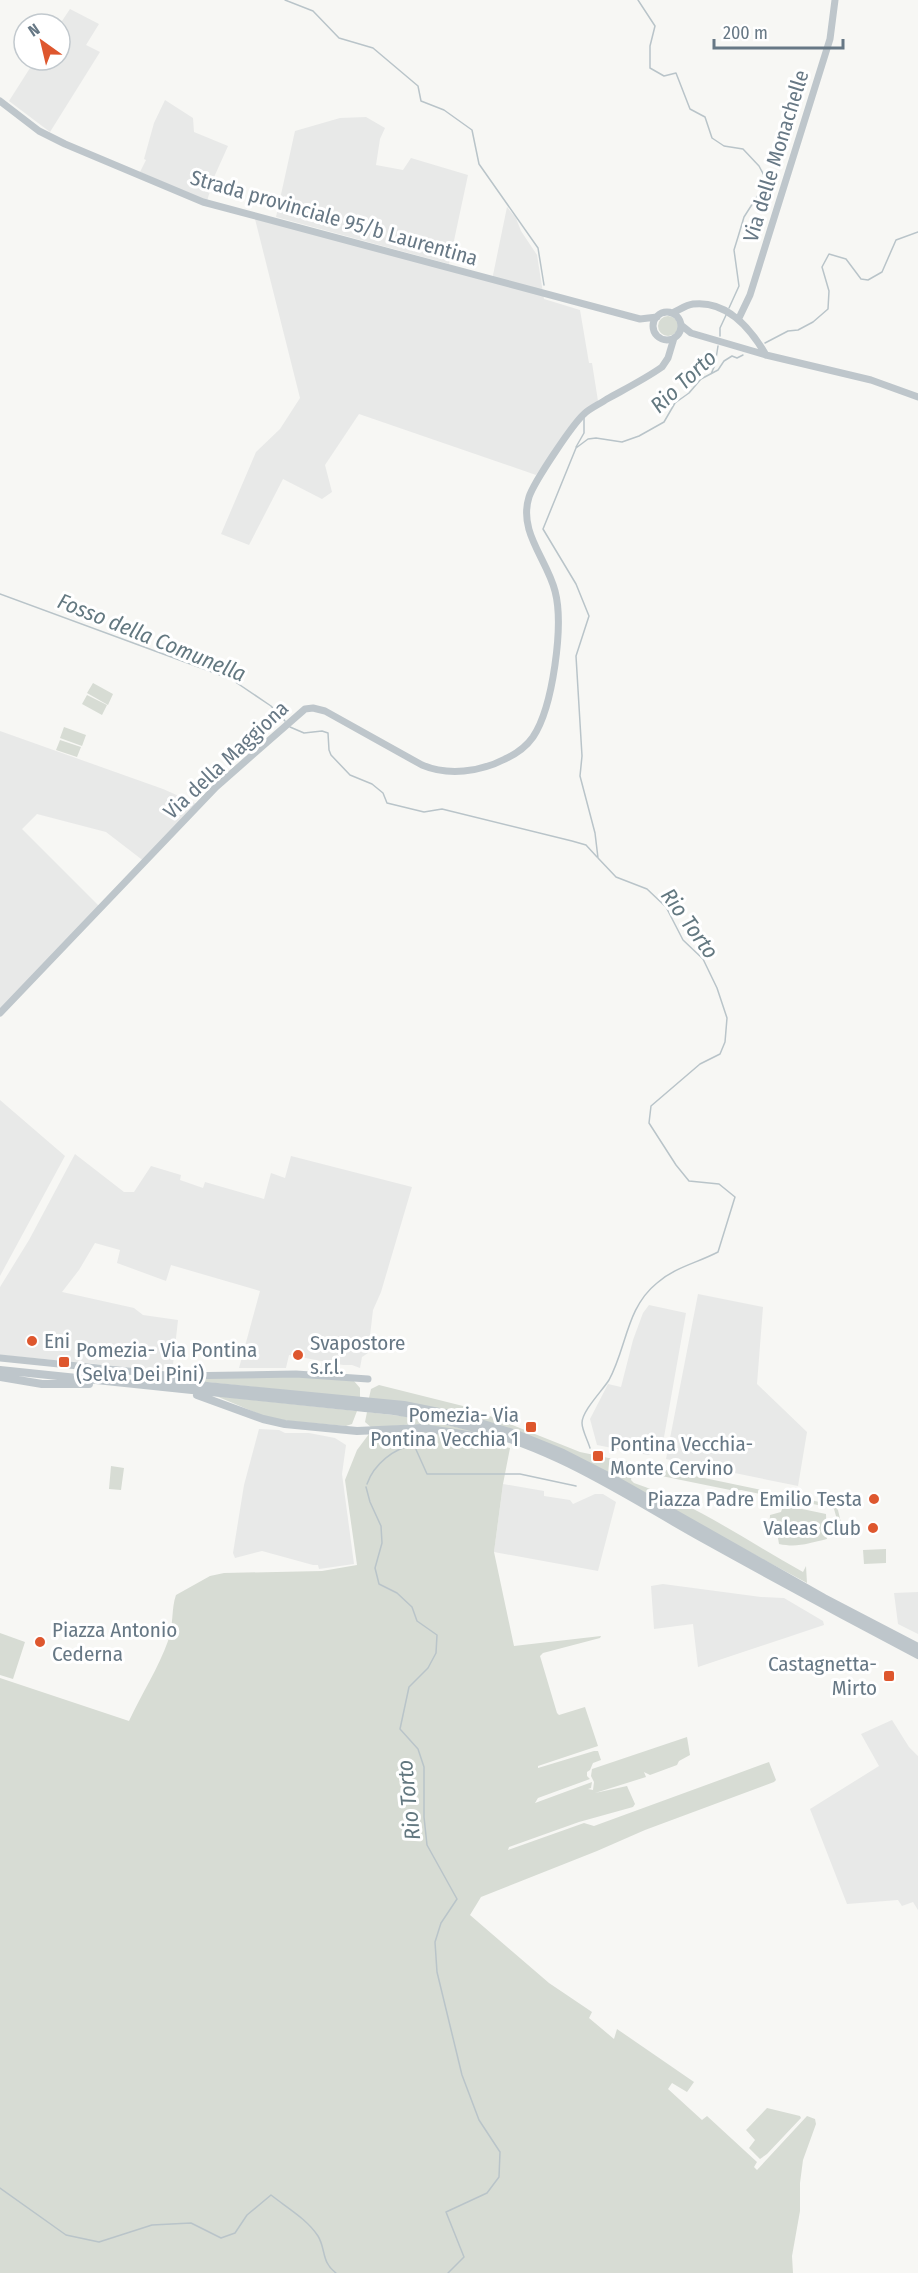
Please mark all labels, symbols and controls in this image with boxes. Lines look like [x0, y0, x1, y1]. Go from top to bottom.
north arrow [12, 12, 72, 72]
scale bar [714, 12, 843, 50]
text: N [25, 19, 43, 41]
text: 200 m [723, 22, 768, 44]
street label: Via delle Monachelle [738, 67, 814, 245]
street label: Strada provinciale 95/b Laurentina [187, 164, 481, 272]
water label: Rio Torto [645, 344, 722, 419]
water label: Fosso della Comunella [54, 587, 250, 688]
street label: Via della Maggiona [158, 695, 294, 825]
water label: Rio Torto [655, 883, 724, 964]
place label: Eni [44, 1328, 70, 1354]
place label: Svapostore s.r.l. [310, 1330, 405, 1380]
marker: Eni [25, 1334, 39, 1348]
place label: Pomezia- Via Pontina (Selva Dei Pini) [76, 1337, 257, 1387]
marker: Svapostore s.r.l. [291, 1348, 305, 1362]
marker: Pomezia- Via Pontina (Selva Dei Pini) [57, 1355, 71, 1369]
place label: Pomezia- Via Pontina Vecchia 1 [370, 1402, 519, 1452]
marker: Pomezia- Via Pontina Vecchia 1 [524, 1420, 538, 1434]
place label: Pontina Vecchia- Monte Cervino [610, 1431, 753, 1481]
marker: Pontina Vecchia- Monte Cervino [591, 1449, 605, 1463]
place label: Piazza Padre Emilio Testa [648, 1486, 862, 1512]
marker: Piazza Padre Emilio Testa [867, 1492, 881, 1506]
place label: Valeas Club [763, 1515, 861, 1541]
marker: Valeas Club [866, 1521, 880, 1535]
place label: Piazza Antonio Cederna [52, 1617, 177, 1667]
marker: Piazza Antonio Cederna [33, 1635, 47, 1649]
place label: Castagnetta- Mirto [768, 1651, 877, 1701]
marker: Castagnetta- Mirto [882, 1669, 896, 1683]
water label: Rio Torto [391, 1759, 426, 1841]

